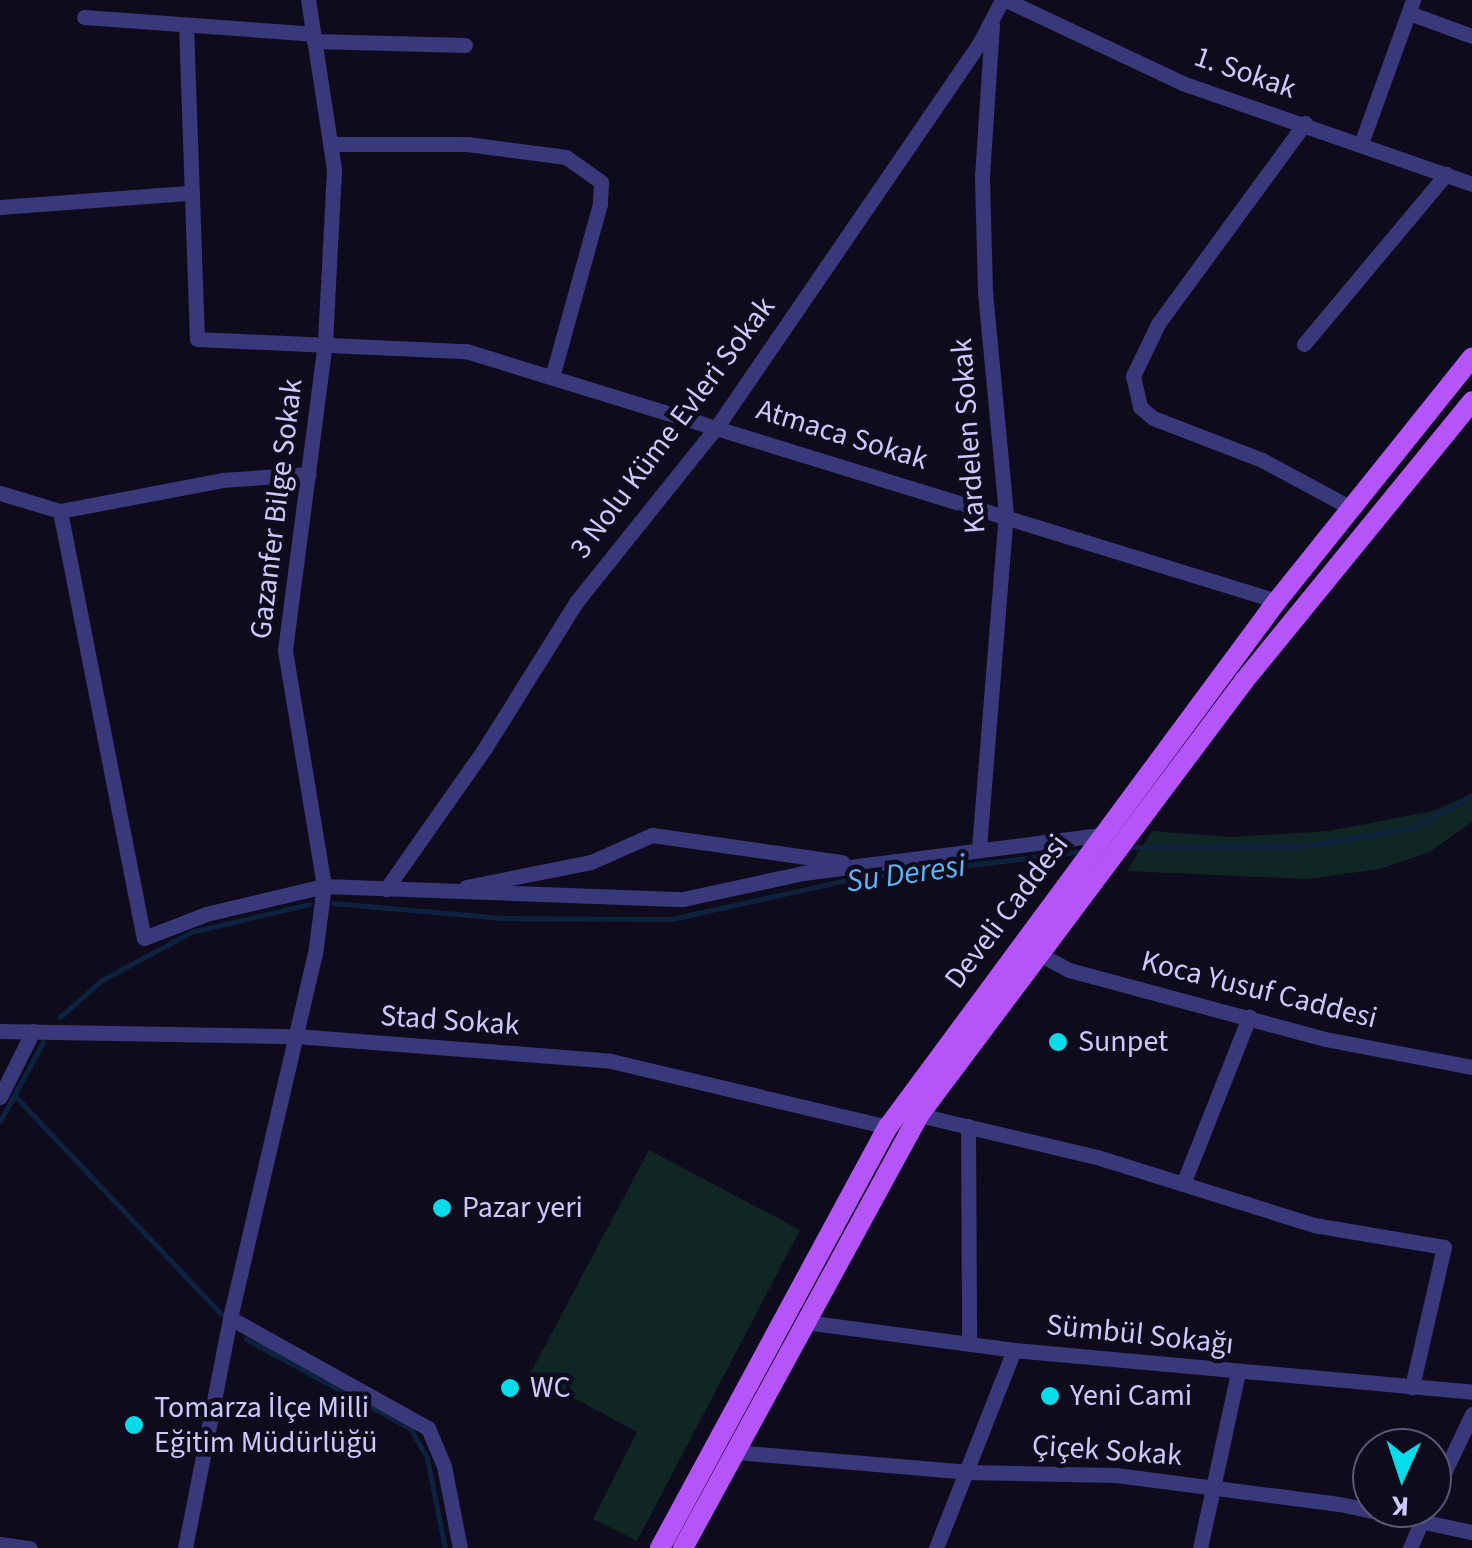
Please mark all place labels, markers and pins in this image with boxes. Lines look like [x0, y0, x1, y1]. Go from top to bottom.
place label: Sunpet [1078, 1024, 1168, 1060]
marker: Sunpet [1047, 1031, 1069, 1053]
place label: Pazar yeri [462, 1190, 583, 1226]
marker: Pazar yeri [431, 1197, 453, 1219]
place label: WC [530, 1370, 571, 1406]
marker: WC [499, 1377, 521, 1399]
place label: Yeni Cami [1070, 1378, 1192, 1414]
marker: Yeni Cami [1039, 1385, 1061, 1407]
place label: Tomarza İlçe Milli Eğitim Müdürlüğü [154, 1390, 378, 1460]
marker: Tomarza İlçe Milli Eğitim Müdürlüğü [123, 1414, 145, 1436]

